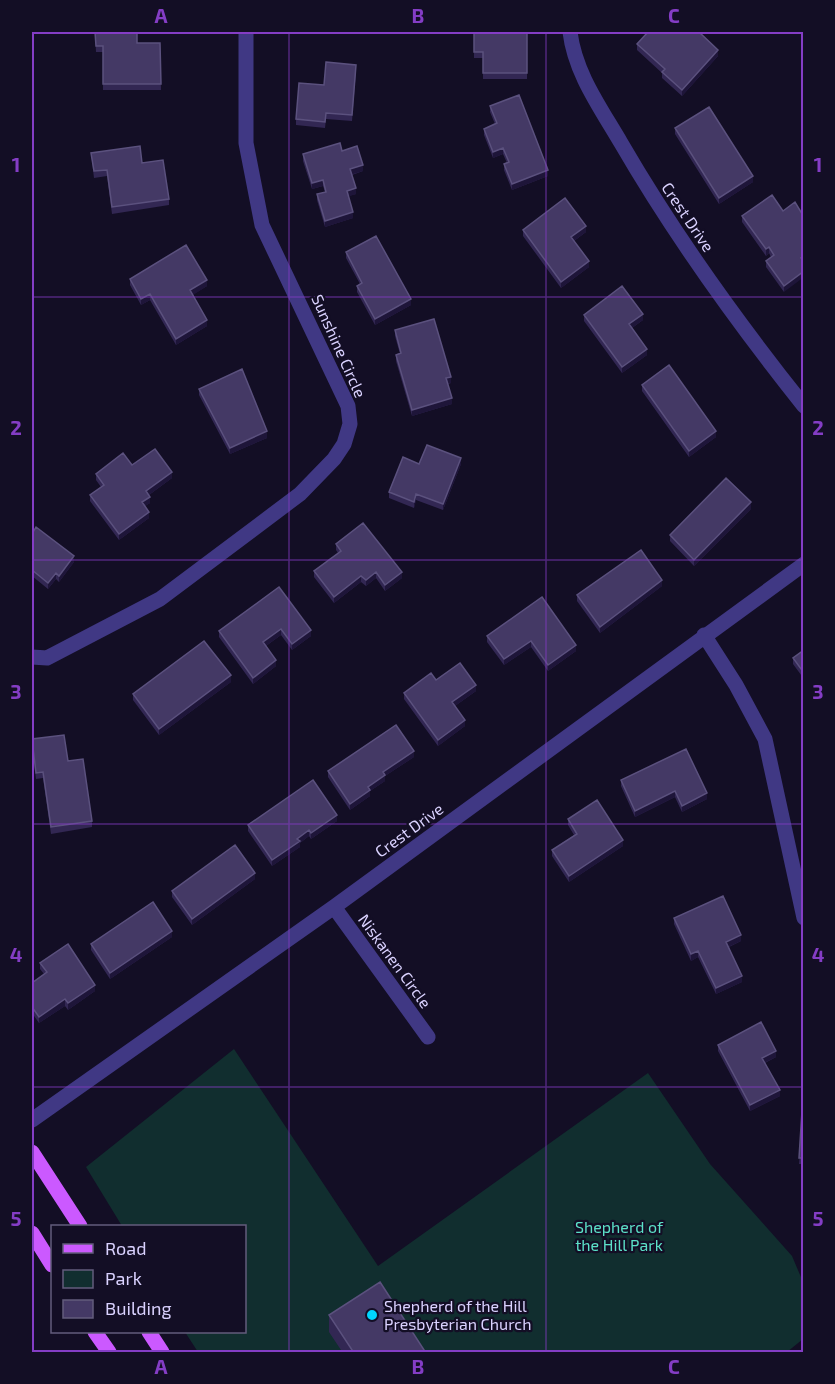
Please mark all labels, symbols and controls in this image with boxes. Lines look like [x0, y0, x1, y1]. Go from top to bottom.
text: A [154, 3, 168, 27]
text: B [412, 3, 424, 27]
text: C [668, 3, 680, 27]
text: 1 [12, 152, 20, 176]
text: 1 [814, 152, 822, 176]
street label: Crest Drive [658, 178, 719, 255]
street label: Sunshine Circle [308, 291, 371, 400]
text: 2 [10, 415, 22, 439]
text: 2 [812, 415, 824, 439]
text: 3 [10, 679, 22, 703]
text: 3 [812, 679, 824, 703]
street label: Crest Drive [371, 798, 447, 861]
street label: Niskanen Circle [355, 910, 436, 1011]
text: 4 [10, 942, 23, 966]
text: 4 [812, 942, 825, 966]
text: 5 [10, 1206, 22, 1230]
text: 5 [812, 1206, 824, 1230]
park label: Shepherd of the Hill Park [575, 1217, 664, 1254]
legend [51, 1225, 246, 1333]
text: Road [105, 1237, 146, 1259]
text: Park [105, 1267, 142, 1289]
place label: Shepherd of the Hill Presbyterian Church [384, 1296, 531, 1333]
text: Building [105, 1297, 172, 1319]
marker: Shepherd of the Hill Presbyterian Church [365, 1308, 379, 1322]
text: A [154, 1354, 168, 1378]
text: B [412, 1354, 424, 1378]
text: C [668, 1354, 680, 1378]

